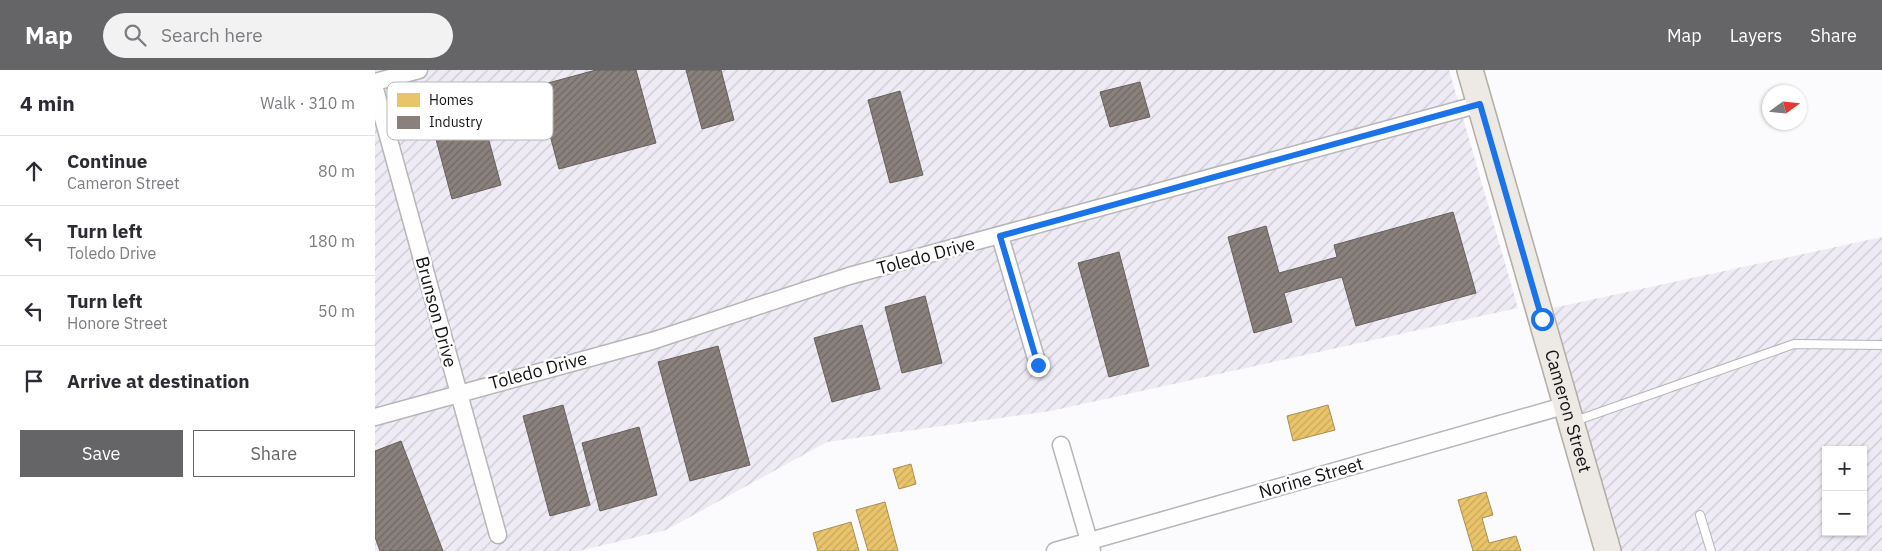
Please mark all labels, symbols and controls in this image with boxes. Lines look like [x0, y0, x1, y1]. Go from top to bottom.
search box [103, 13, 453, 58]
text: Map [25, 19, 73, 51]
icon: search [121, 21, 149, 49]
text: Search here [161, 23, 263, 47]
text: Map [1667, 24, 1702, 47]
text: Layers [1730, 24, 1782, 47]
text: Share [1810, 24, 1857, 47]
legend [387, 82, 553, 140]
north arrow [1762, 85, 1807, 130]
text: 4 min [20, 89, 75, 117]
text: Homes [429, 91, 474, 109]
text: Walk · 310 m [260, 93, 355, 113]
text: Industry [429, 113, 483, 131]
text: Continue [67, 149, 147, 173]
icon: ahead [20, 157, 48, 185]
text: 80 m [318, 161, 355, 181]
text: Cameron Street [67, 173, 180, 193]
text: Turn left [67, 219, 143, 243]
icon: left [20, 227, 48, 255]
text: 180 m [308, 231, 355, 251]
street label: Toledo Drive [874, 231, 978, 280]
text: Toledo Drive [67, 243, 156, 263]
street label: Brunson Drive [411, 254, 462, 370]
text: Turn left [67, 289, 143, 313]
icon: left [20, 297, 48, 325]
text: 50 m [318, 301, 355, 321]
route start [1531, 308, 1554, 331]
text: Honore Street [67, 313, 168, 333]
street label: Toledo Drive [486, 346, 590, 395]
street label: Cameron Street [1540, 347, 1597, 475]
route end [1027, 354, 1050, 377]
icon: arrive [20, 367, 48, 395]
text: Arrive at destination [67, 369, 250, 393]
button: Save [20, 430, 183, 477]
button: Share [193, 430, 355, 477]
map controls [1822, 446, 1867, 536]
button: + [1822, 446, 1867, 491]
street label: Norine Street [1256, 452, 1366, 503]
button: − [1822, 491, 1867, 536]

